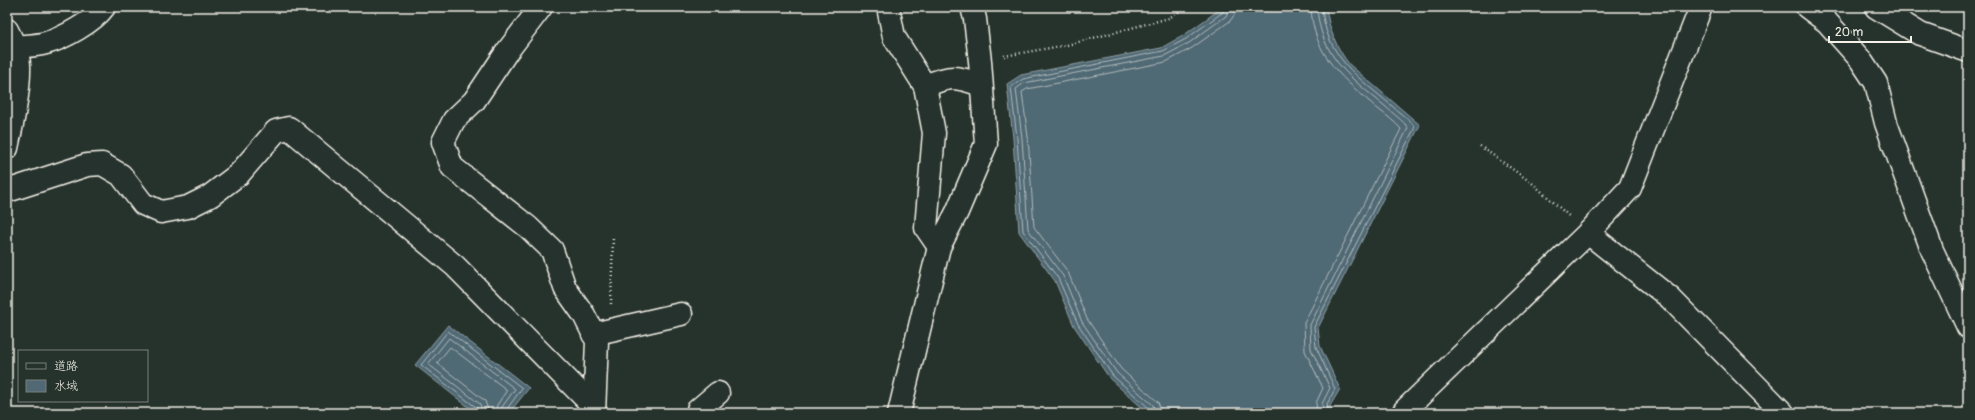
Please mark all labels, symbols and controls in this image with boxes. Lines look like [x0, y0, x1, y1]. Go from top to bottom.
scale bar [1829, 18, 1911, 44]
text: 20 m [1835, 25, 1864, 40]
legend [18, 350, 148, 402]
text: 道路 [54, 359, 78, 374]
text: 水域 [54, 379, 78, 394]

